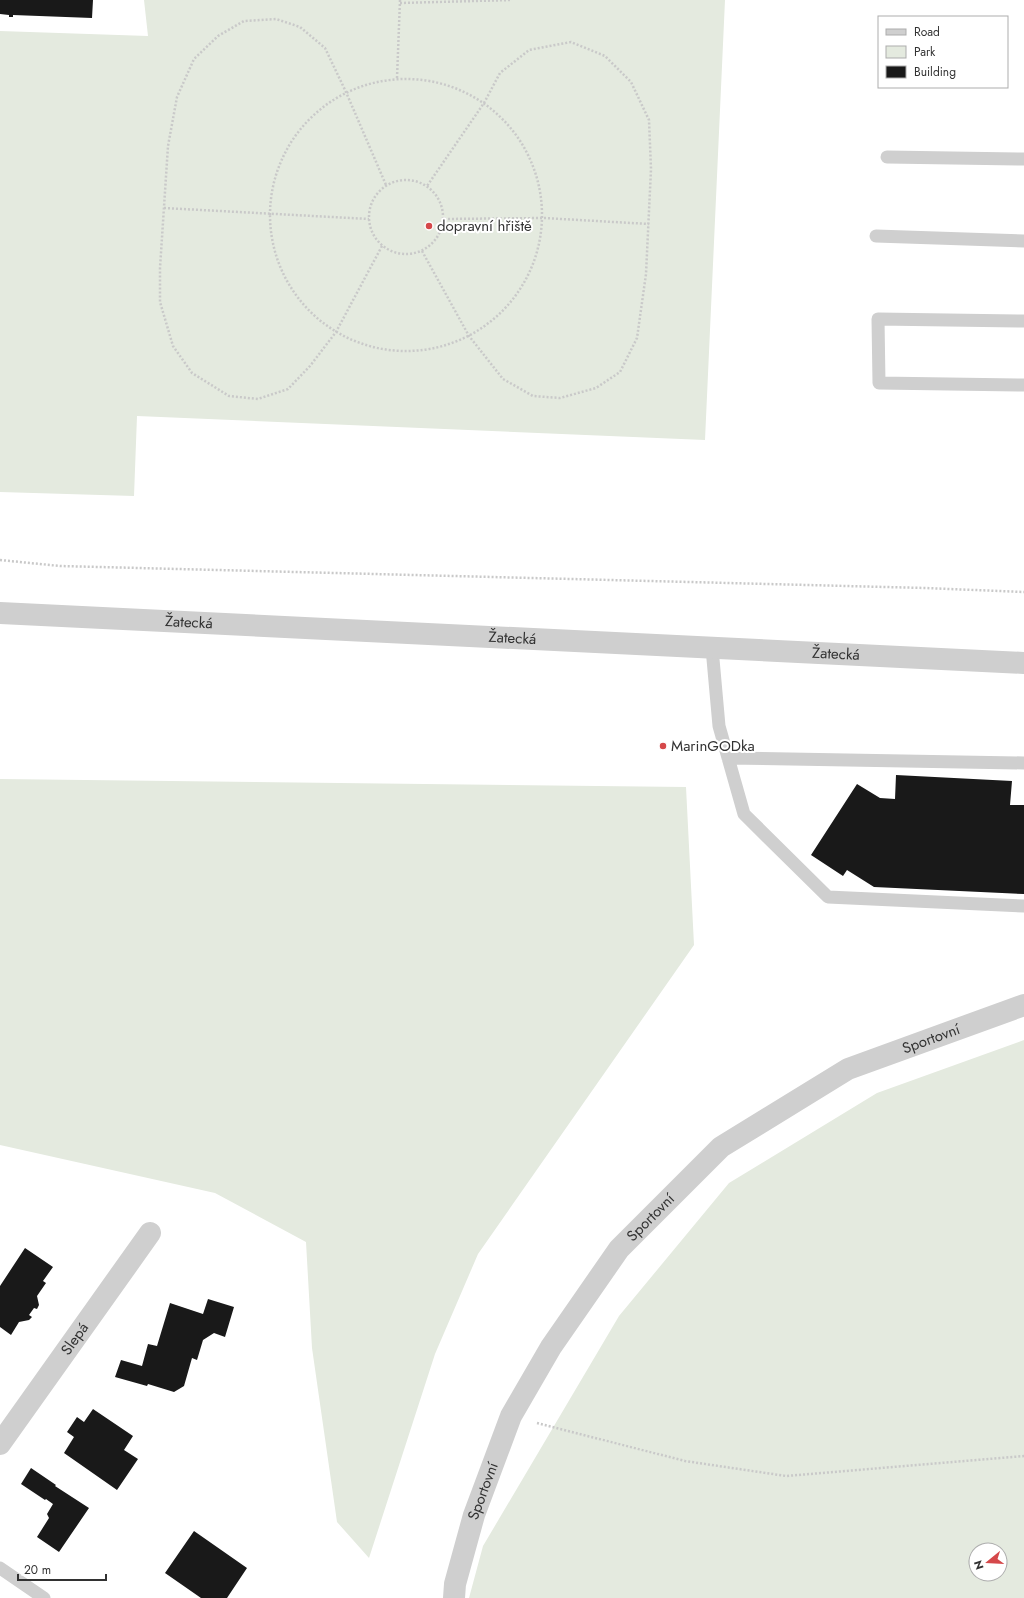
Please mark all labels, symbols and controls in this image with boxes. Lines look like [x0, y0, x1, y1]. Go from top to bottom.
legend [878, 16, 1008, 88]
text: Road [914, 23, 940, 41]
text: Park [914, 43, 936, 61]
text: Building [914, 63, 956, 81]
place label: dopravní hřiště [437, 215, 532, 237]
marker: dopravní hřiště [424, 221, 434, 231]
street label: Žatecká [164, 610, 213, 634]
street label: Žatecká [488, 626, 537, 650]
street label: Žatecká [812, 642, 860, 666]
place label: MarinGODka [671, 735, 755, 757]
marker: MarinGODka [658, 741, 668, 751]
street label: Sportovní [899, 1018, 964, 1059]
street label: Sportovní [622, 1188, 680, 1246]
street label: Slepá [56, 1318, 94, 1360]
street label: Sportovní [462, 1458, 504, 1522]
north arrow [968, 1542, 1008, 1582]
scale bar [18, 1556, 106, 1582]
text: N [970, 1558, 987, 1572]
text: 20 m [24, 1561, 51, 1579]

